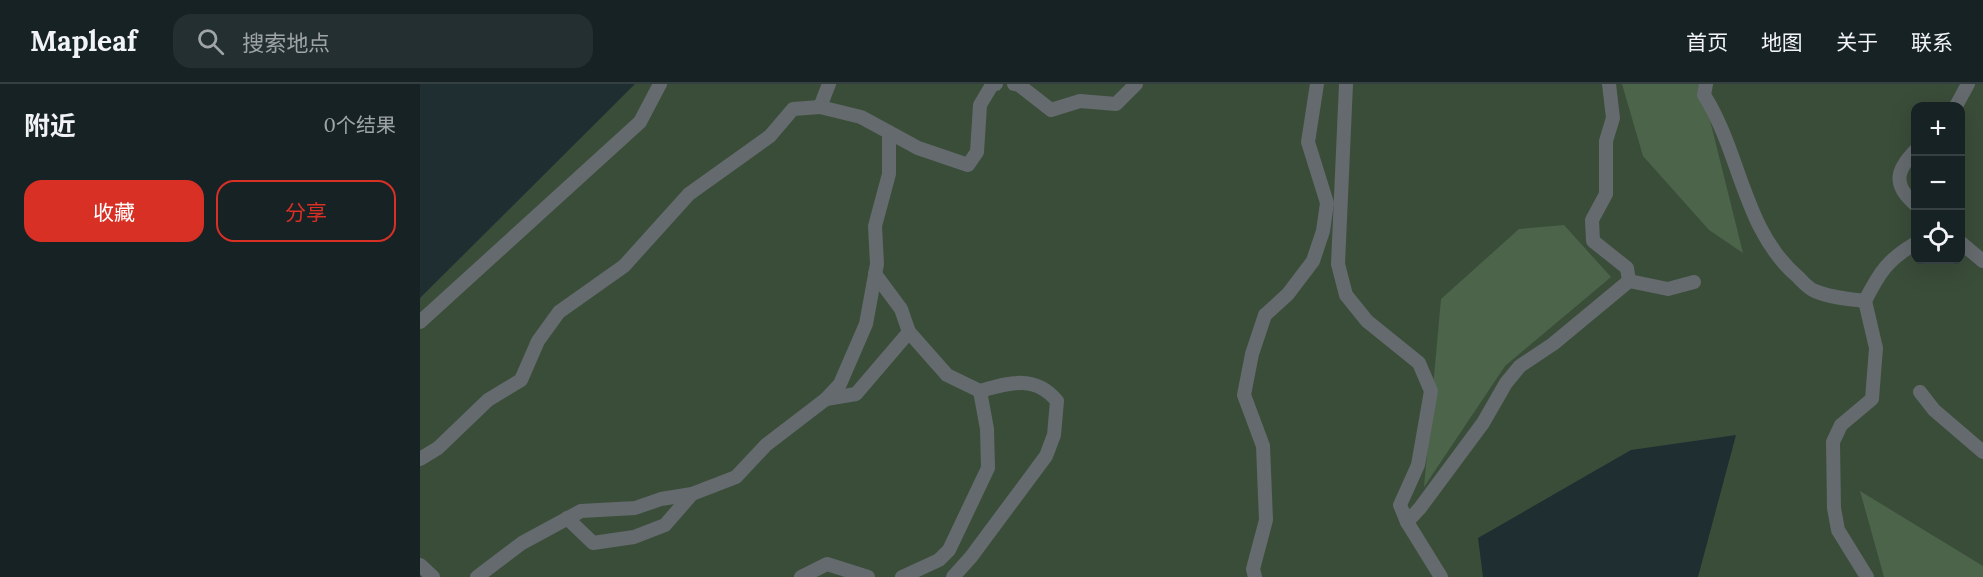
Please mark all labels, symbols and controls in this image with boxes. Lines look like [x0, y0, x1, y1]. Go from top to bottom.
search box [173, 14, 593, 68]
text: Mapleaf [30, 23, 137, 59]
icon: search [194, 25, 227, 58]
text: 搜索地点 [242, 29, 330, 57]
text: 首页 [1686, 29, 1728, 56]
text: 地图 [1761, 29, 1803, 56]
text: 关于 [1836, 29, 1878, 56]
text: 联系 [1911, 29, 1953, 56]
map controls [1911, 102, 1965, 264]
button: + [1911, 102, 1965, 156]
text: 附近 [24, 109, 76, 142]
text: 0个结果 [324, 112, 396, 137]
button: − [1911, 156, 1965, 210]
button: 收藏 [24, 180, 204, 242]
button: 分享 [216, 180, 396, 242]
button: locate [1911, 210, 1965, 264]

